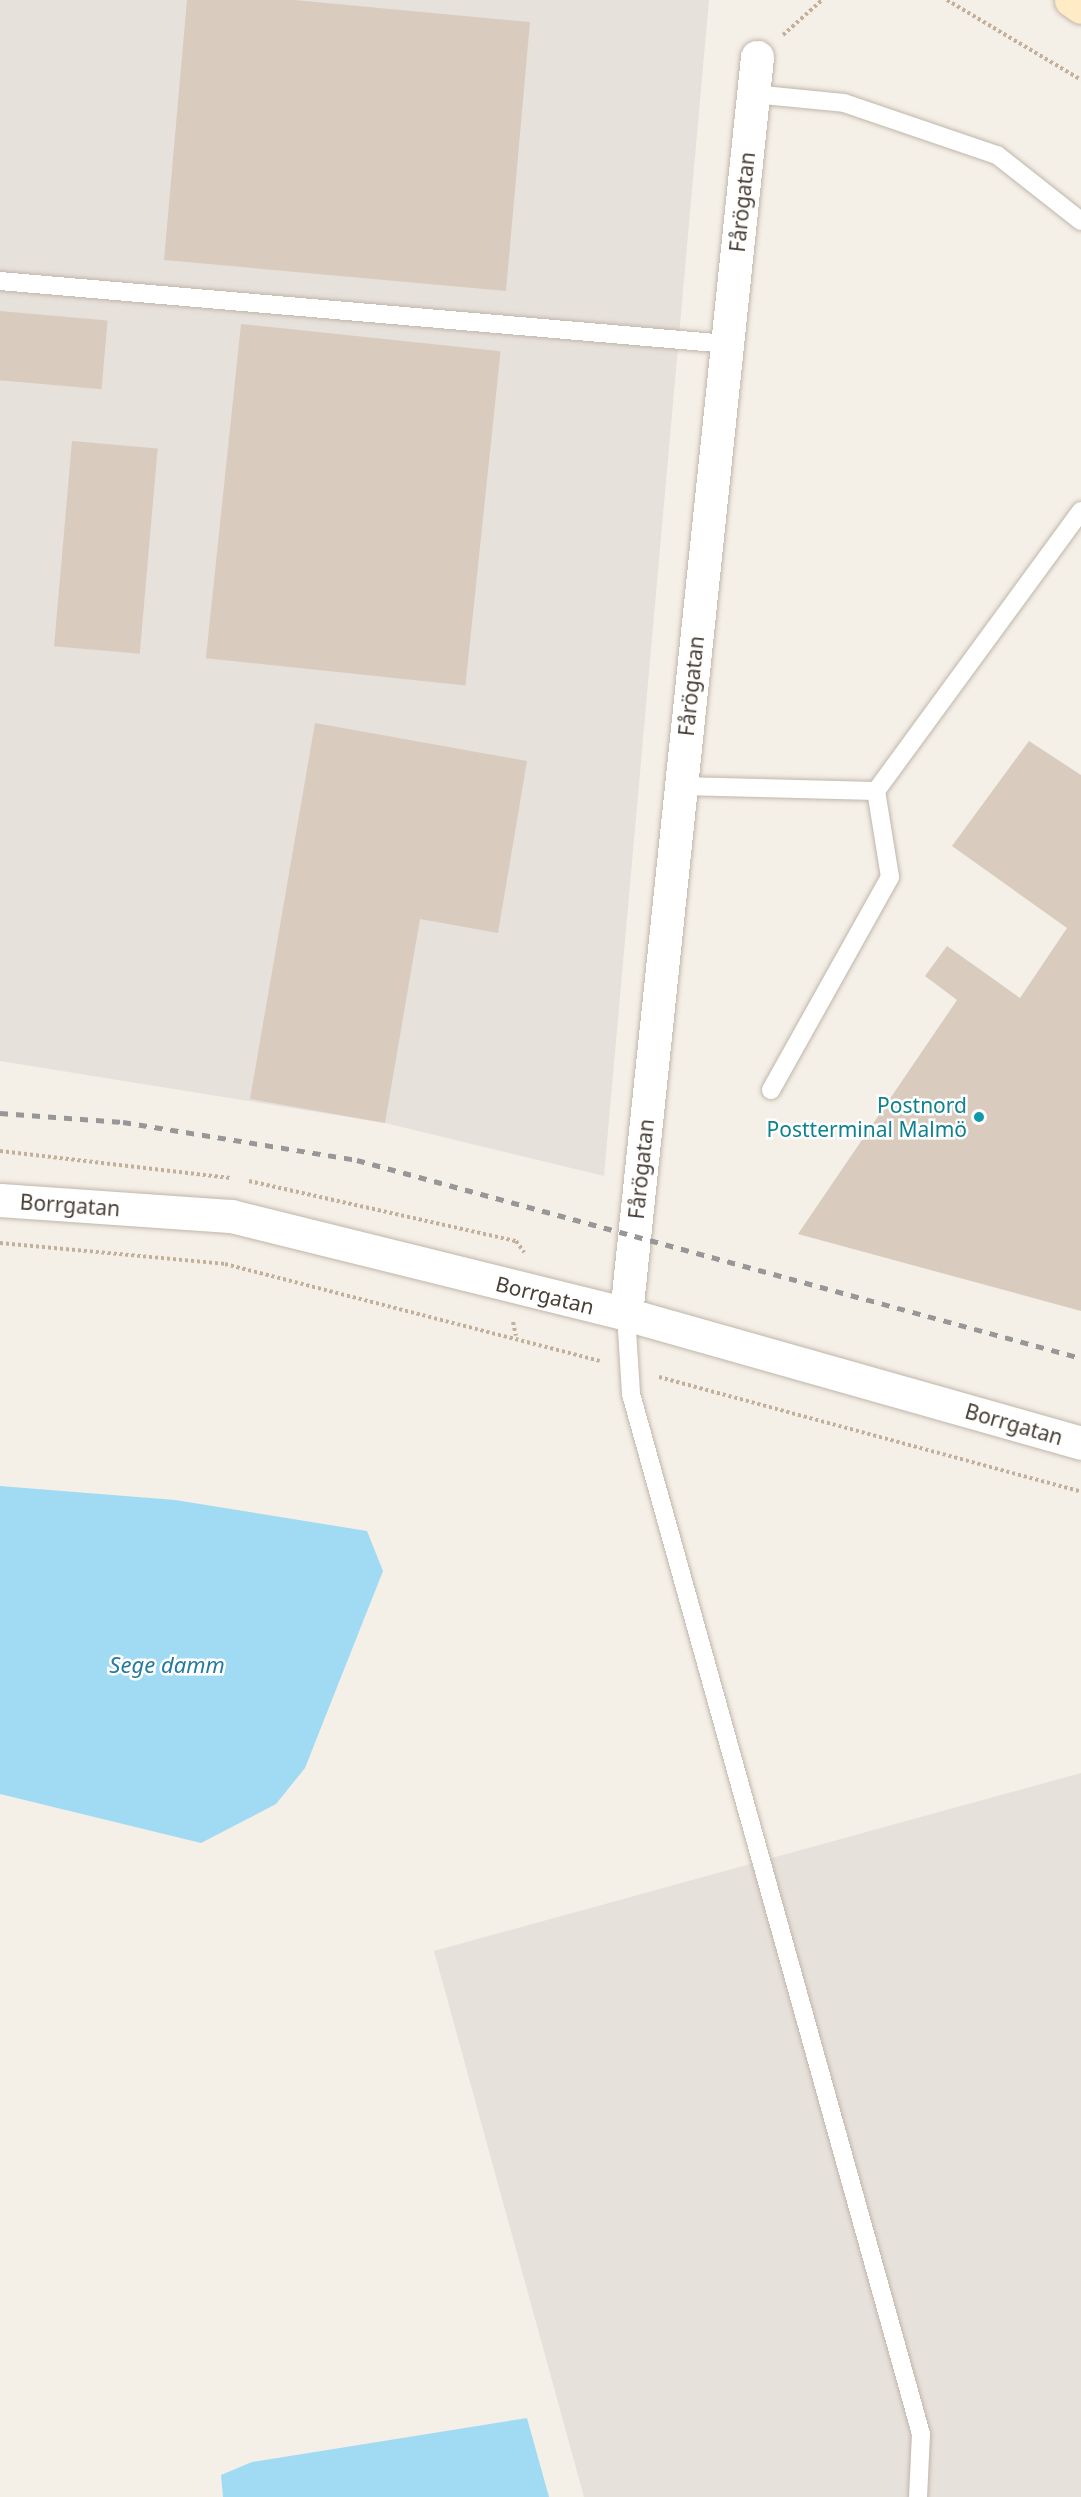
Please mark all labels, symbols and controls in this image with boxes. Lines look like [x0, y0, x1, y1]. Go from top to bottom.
street label: Fårögatan [724, 151, 760, 253]
street label: Fårögatan [673, 635, 709, 737]
place label: Postnord Postterminal Malmö [767, 1092, 967, 1142]
marker: Postnord Postterminal Malmö [972, 1110, 986, 1124]
street label: Fårögatan [623, 1118, 659, 1220]
street label: Borrgatan [19, 1189, 121, 1221]
street label: Borrgatan [493, 1271, 597, 1319]
street label: Borrgatan [962, 1398, 1066, 1450]
water label: Sege damm [109, 1652, 225, 1678]

